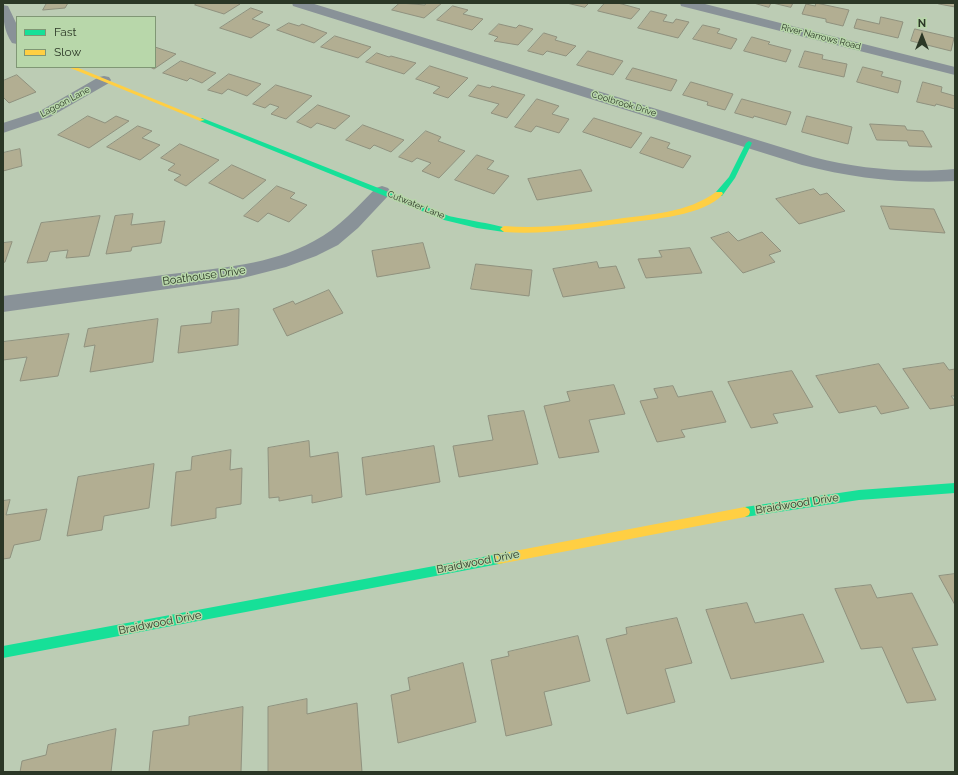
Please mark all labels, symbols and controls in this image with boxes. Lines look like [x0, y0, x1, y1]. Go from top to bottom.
legend [16, 16, 156, 68]
north arrow [902, 16, 942, 56]
text: N [918, 17, 926, 30]
street label: River Narrows Road [780, 22, 862, 52]
text: Fast [54, 25, 77, 39]
text: Slow [54, 45, 81, 59]
street label: Lagoon Lane [38, 84, 92, 120]
street label: Coolbrook Drive [590, 89, 658, 119]
street label: Cutwater Lane [386, 189, 446, 221]
street label: Boathouse Drive [162, 264, 246, 288]
street label: Braidwood Drive [754, 491, 840, 517]
street label: Braidwood Drive [435, 547, 521, 577]
street label: Braidwood Drive [117, 608, 203, 638]

